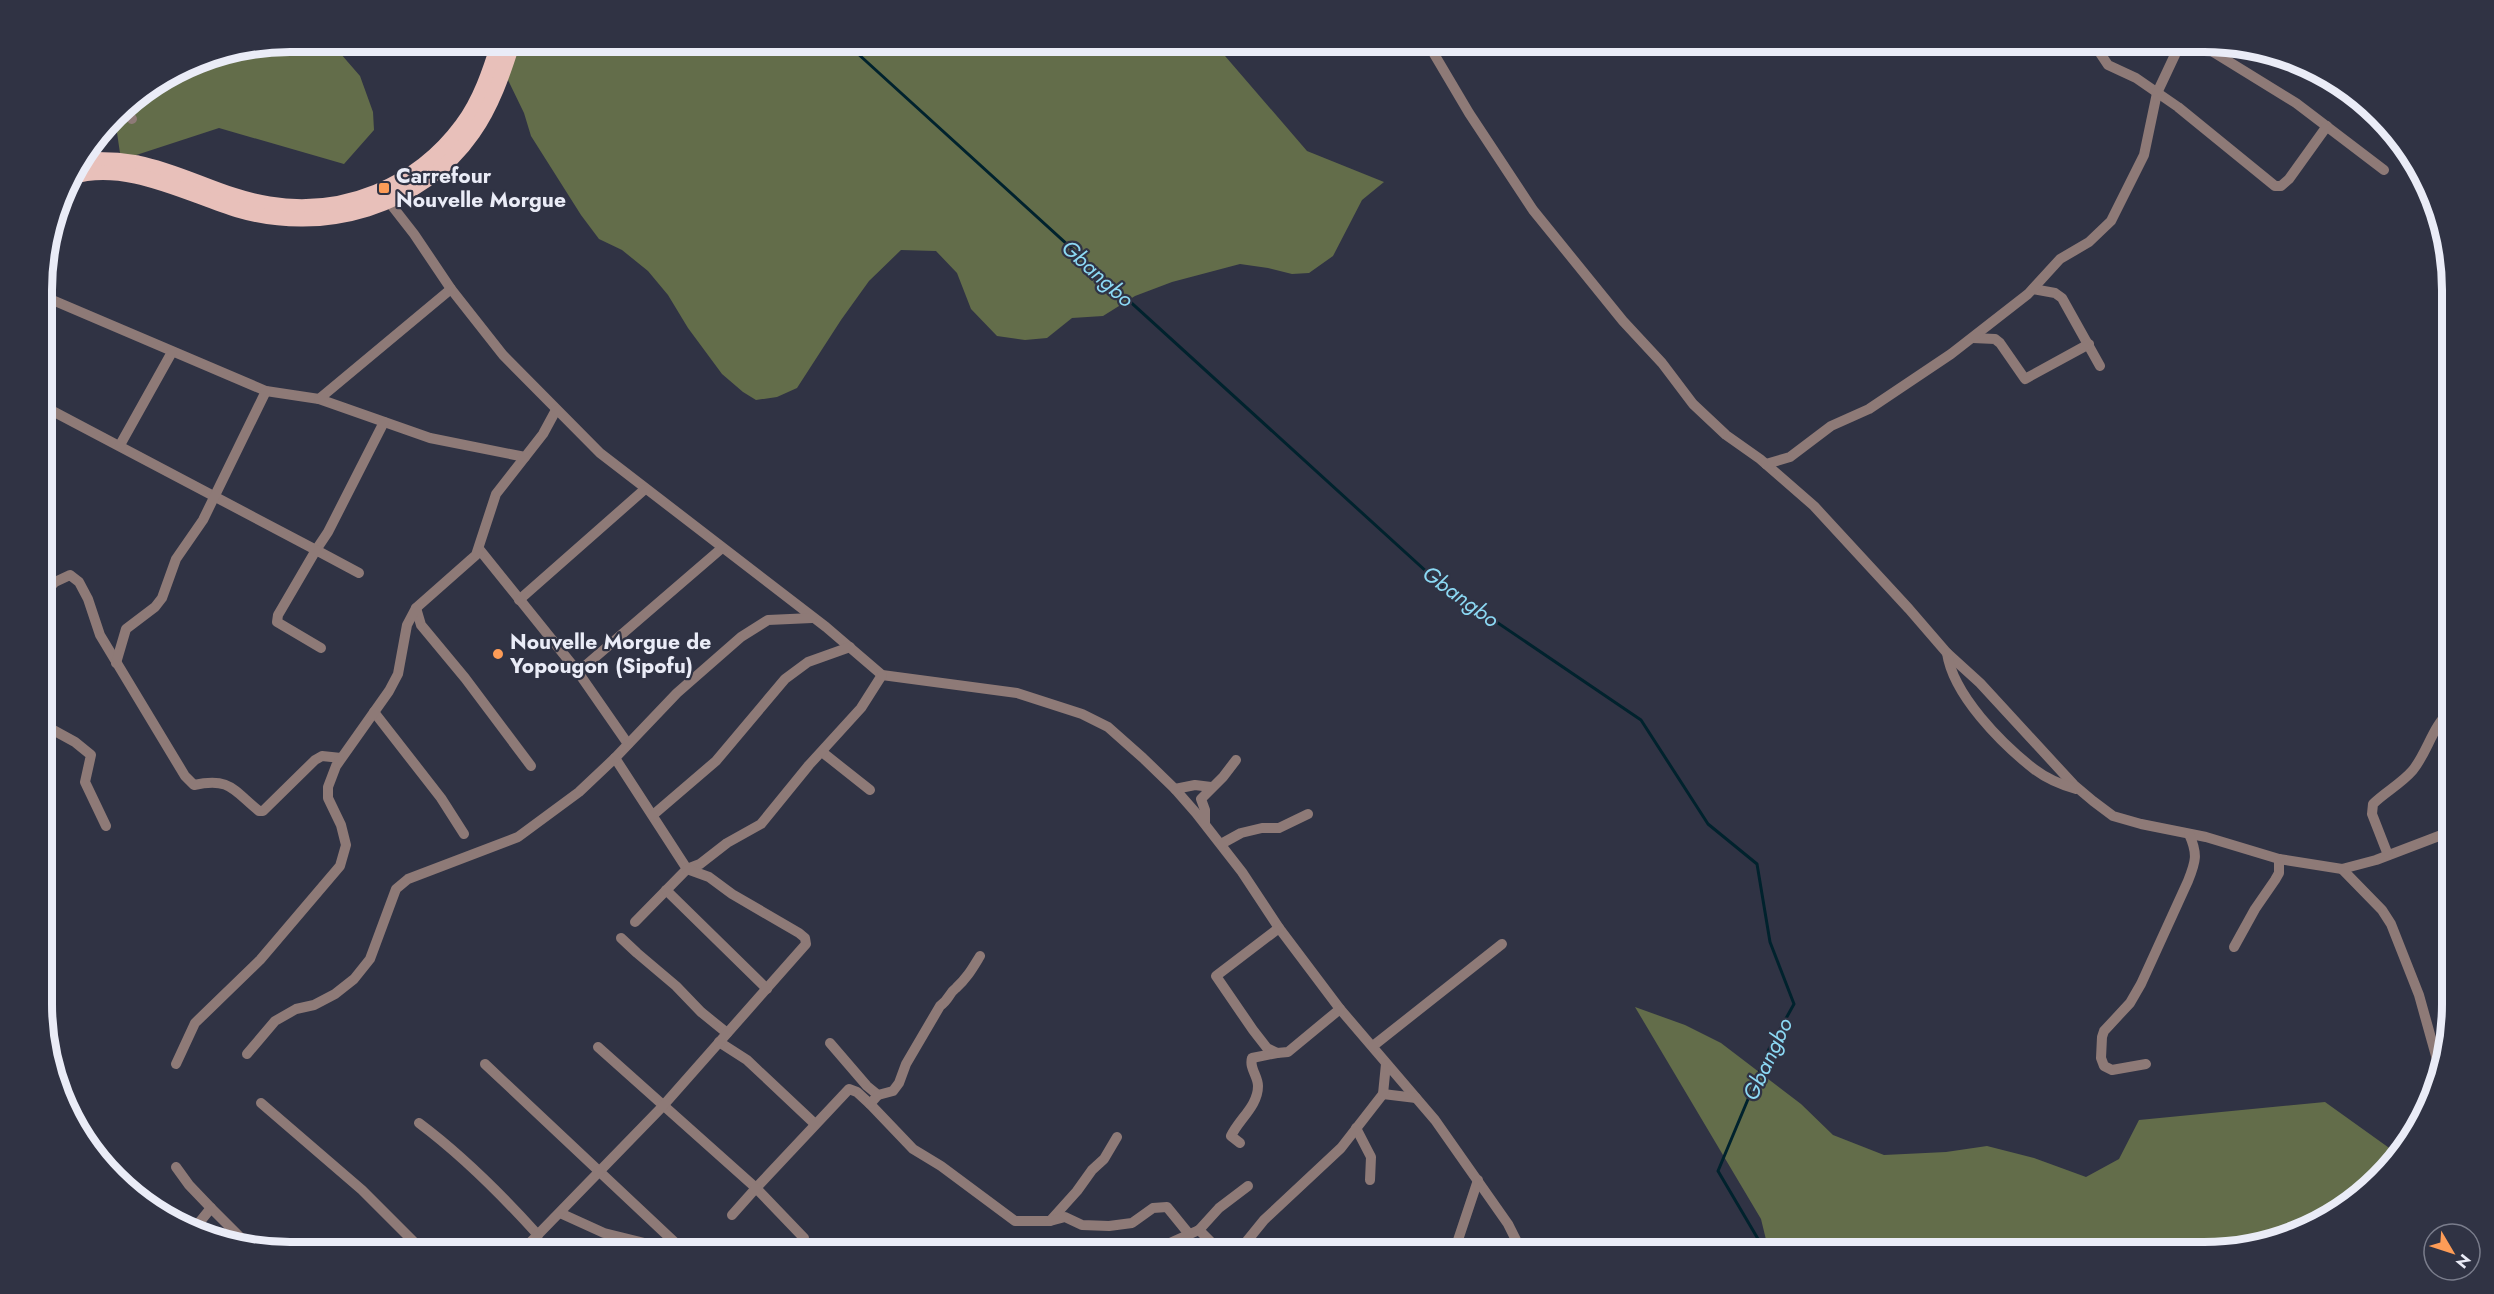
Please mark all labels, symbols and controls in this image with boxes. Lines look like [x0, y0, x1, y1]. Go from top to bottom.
place label: Carrefour Nouvelle Morgue [396, 161, 566, 215]
marker: Carrefour Nouvelle Morgue [377, 181, 391, 195]
water label: Gbangbo [1055, 232, 1142, 315]
water label: Gbangbo [1416, 557, 1506, 635]
place label: Nouvelle Morgue de Yopougon (Sipofu) [509, 627, 711, 681]
marker: Nouvelle Morgue de Yopougon (Sipofu) [491, 647, 505, 661]
water label: Gbangbo [1734, 1012, 1800, 1106]
north arrow [2422, 1222, 2482, 1282]
text: N [2450, 1249, 2476, 1273]

